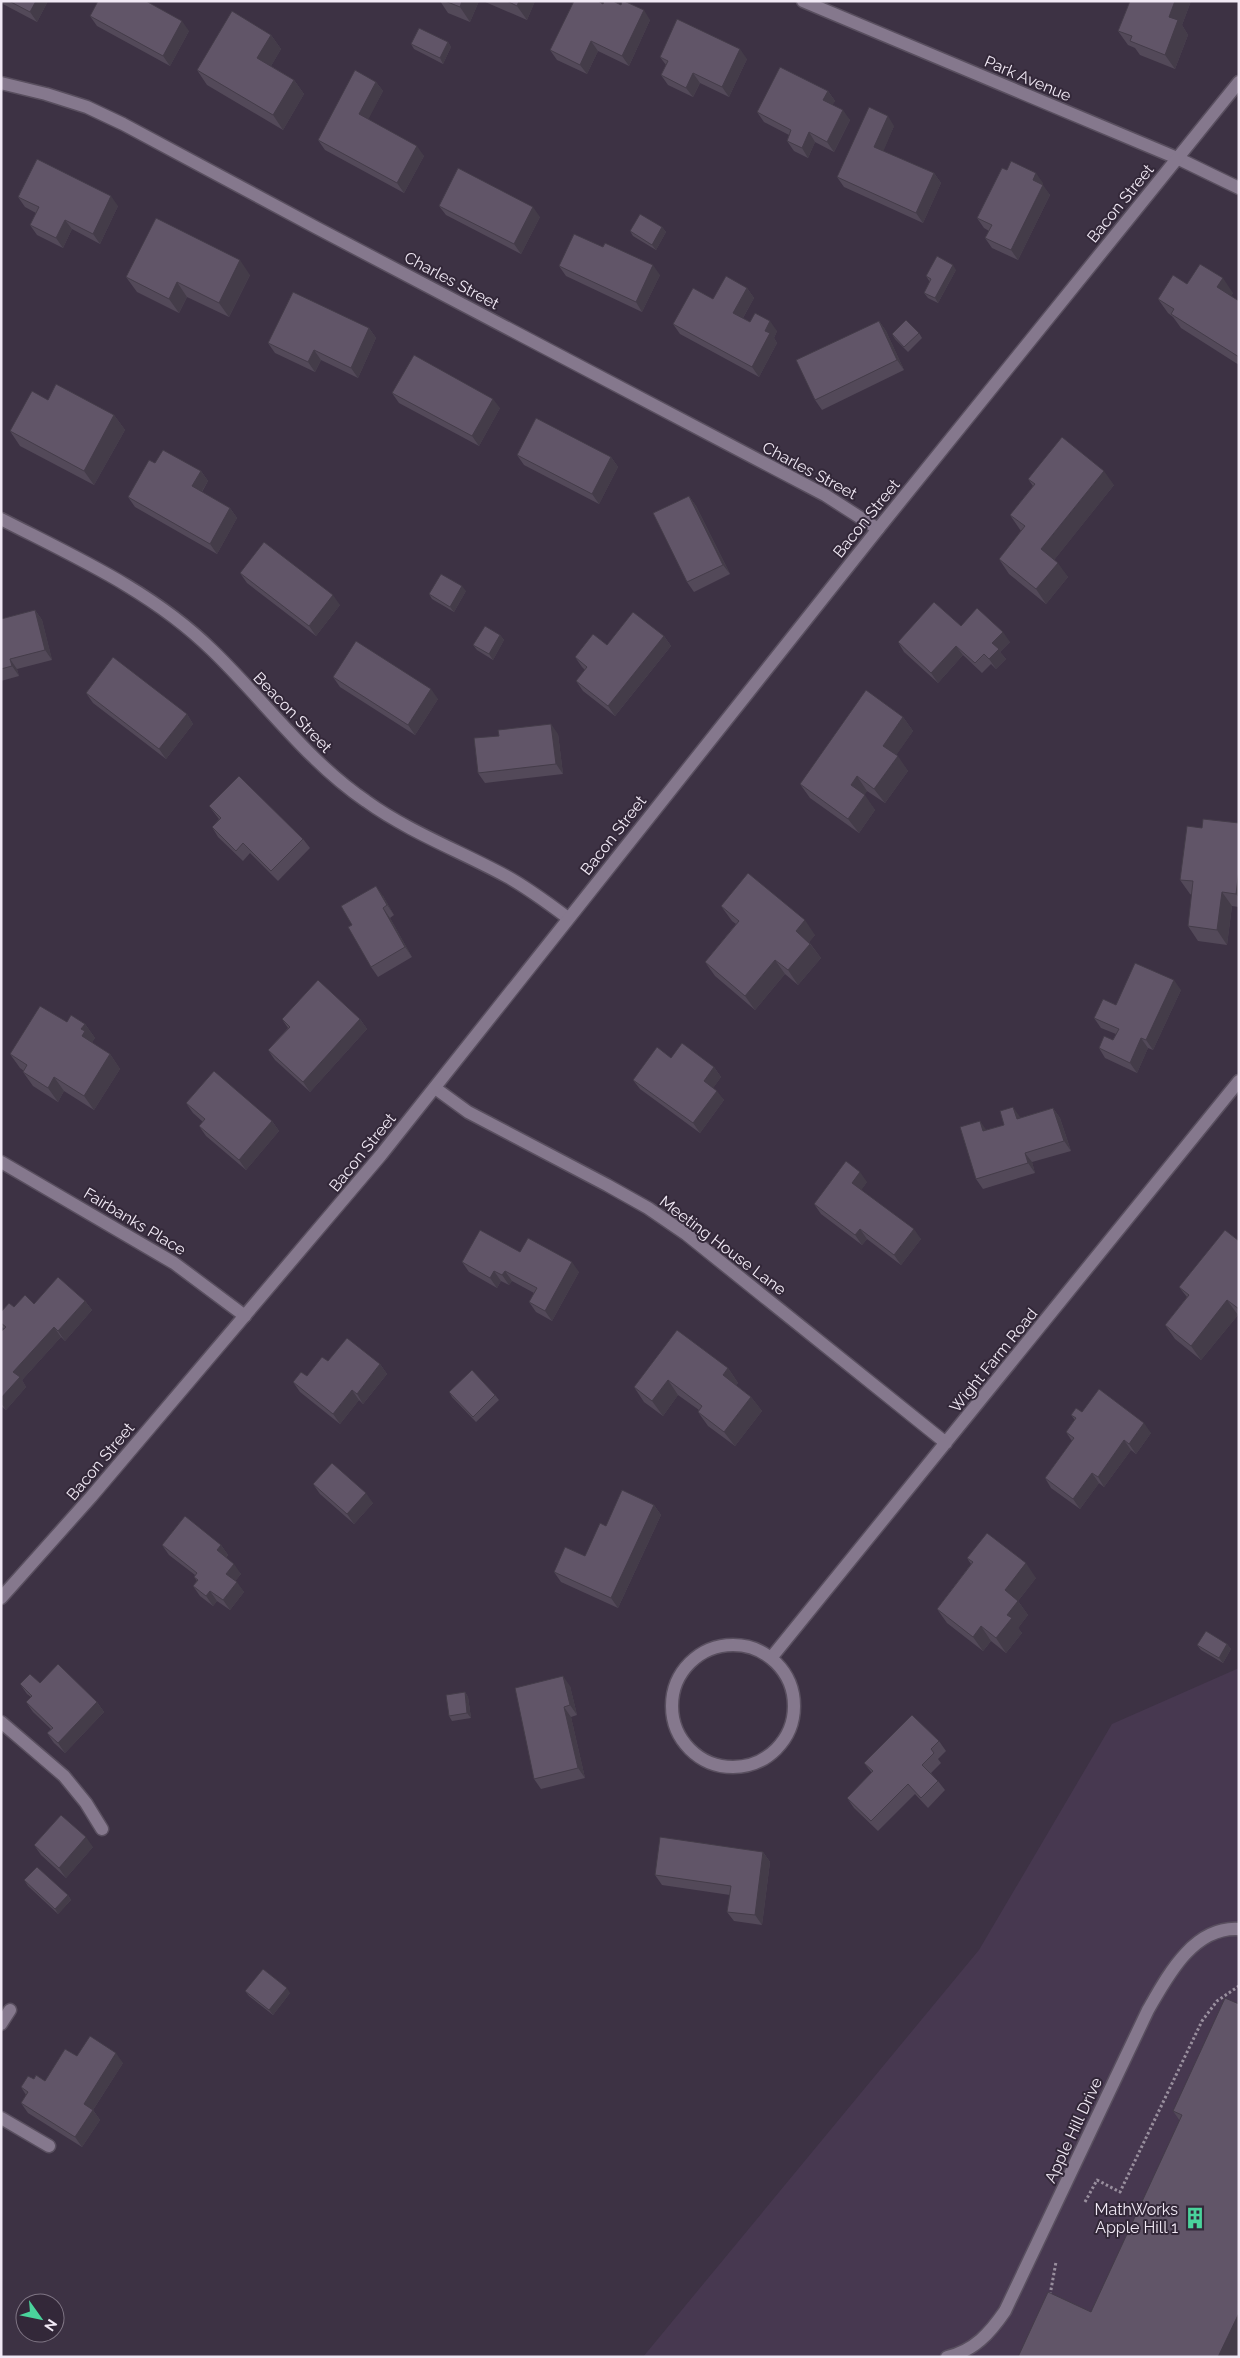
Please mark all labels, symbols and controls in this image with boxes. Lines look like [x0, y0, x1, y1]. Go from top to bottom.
street label: Park Avenue [982, 52, 1074, 105]
street label: Bacon Street [1083, 160, 1158, 246]
street label: Charles Street [401, 248, 503, 314]
street label: Charles Street [759, 438, 861, 504]
street label: Bacon Street [829, 475, 904, 561]
street label: Beacon Street [249, 668, 336, 757]
street label: Bacon Street [577, 791, 651, 879]
street label: Bacon Street [325, 1109, 400, 1195]
street label: Fairbanks Place [80, 1184, 189, 1259]
street label: Meeting House Lane [656, 1192, 790, 1299]
street label: Wight Farm Road [946, 1304, 1041, 1416]
street label: Bacon Street [62, 1418, 139, 1504]
street label: Apple Hill Drive [1041, 2074, 1106, 2186]
place label: MathWorks Apple Hill 1 [1095, 2200, 1178, 2237]
building icon: MathWorks Apple Hill 1 [1182, 2205, 1208, 2231]
north arrow [15, 2293, 65, 2343]
text: N [41, 2316, 61, 2334]

